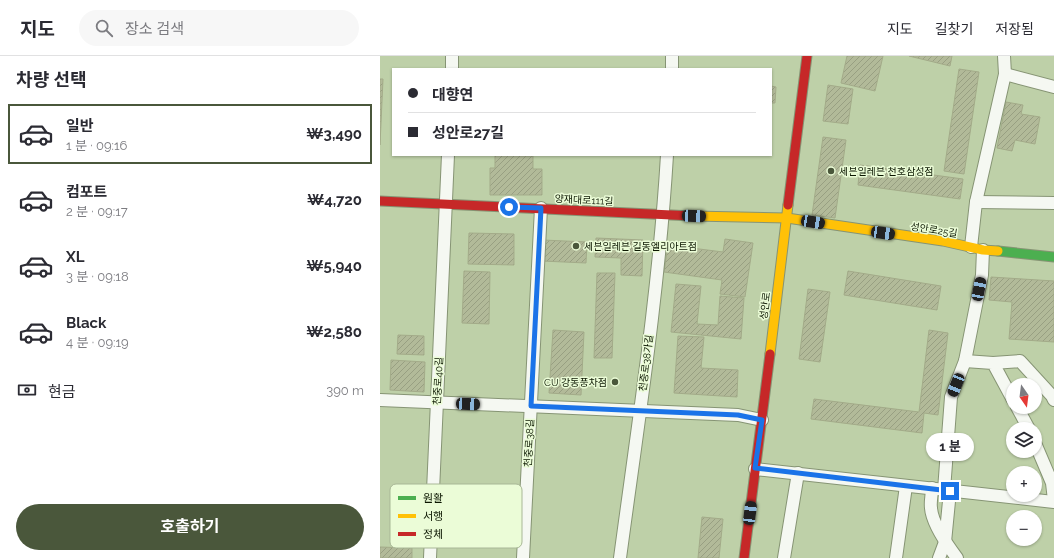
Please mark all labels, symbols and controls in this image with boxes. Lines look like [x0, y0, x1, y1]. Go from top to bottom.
search box [79, 10, 359, 46]
icon: search [93, 17, 115, 39]
text: 지도 [20, 18, 55, 40]
text: 장소 검색 [125, 20, 184, 38]
text: 지도 [887, 21, 913, 37]
text: 길찾기 [935, 21, 973, 37]
text: 저장됨 [995, 21, 1034, 37]
text: 차량 선택 [16, 69, 87, 90]
text: 대향연 [432, 86, 473, 104]
icon: car [18, 116, 54, 152]
text: 일반 [66, 117, 94, 135]
text: 성안로27길 [432, 124, 504, 142]
text: ₩3,490 [306, 125, 362, 143]
text: 1 분 · 09:16 [66, 138, 127, 153]
marker: 세븐일레븐 천호삼성점 [826, 166, 836, 176]
place label: 세븐일레븐 천호삼성점 [839, 166, 934, 177]
icon: car [18, 182, 54, 218]
text: 컴포트 [66, 183, 107, 201]
text: ₩4,720 [307, 191, 362, 209]
street label: 양재대로111길 [554, 193, 614, 207]
route start [500, 198, 518, 216]
text: 2 분 · 09:17 [66, 204, 128, 219]
car [682, 210, 706, 222]
car [800, 214, 826, 230]
street label: 성안로25길 [910, 221, 958, 239]
car [870, 225, 896, 241]
marker: 세븐일레븐 길동엘리아트점 [571, 241, 581, 251]
place label: 세븐일레븐 길동엘리아트점 [584, 241, 697, 252]
icon: car [18, 248, 54, 284]
text: XL [66, 248, 84, 266]
text: ₩5,940 [306, 257, 362, 275]
text: 3 분 · 09:18 [66, 269, 129, 284]
car [971, 276, 987, 302]
street label: 성안로 [758, 292, 772, 320]
icon: car [18, 314, 54, 350]
text: Black [66, 314, 106, 332]
text: ₩2,580 [306, 323, 362, 341]
street label: 천중로38가길 [637, 334, 655, 392]
text: 4 분 · 09:19 [66, 335, 129, 350]
street label: 천중로40길 [431, 357, 445, 405]
car [946, 372, 966, 398]
place label: CU 강동풍차점 [544, 377, 607, 388]
marker: CU 강동풍차점 [610, 377, 620, 387]
north arrow [1006, 378, 1042, 414]
map controls [1006, 378, 1042, 546]
icon: cash [16, 379, 38, 401]
text: 현금 [48, 383, 76, 401]
text: 390 m [326, 383, 364, 398]
car [456, 397, 480, 411]
street label: 천중로38길 [522, 419, 536, 467]
button: layers [1006, 422, 1042, 458]
callout: 1 분 [926, 433, 974, 461]
text: 1 분 [939, 439, 961, 454]
button: + [1006, 466, 1042, 502]
route end [941, 482, 959, 500]
legend [390, 484, 522, 548]
text: 원활 [423, 492, 443, 505]
car [743, 500, 757, 526]
button: 호출하기 [16, 504, 364, 550]
text: 서행 [423, 510, 443, 523]
button: − [1006, 510, 1042, 546]
text: 정체 [423, 528, 443, 541]

